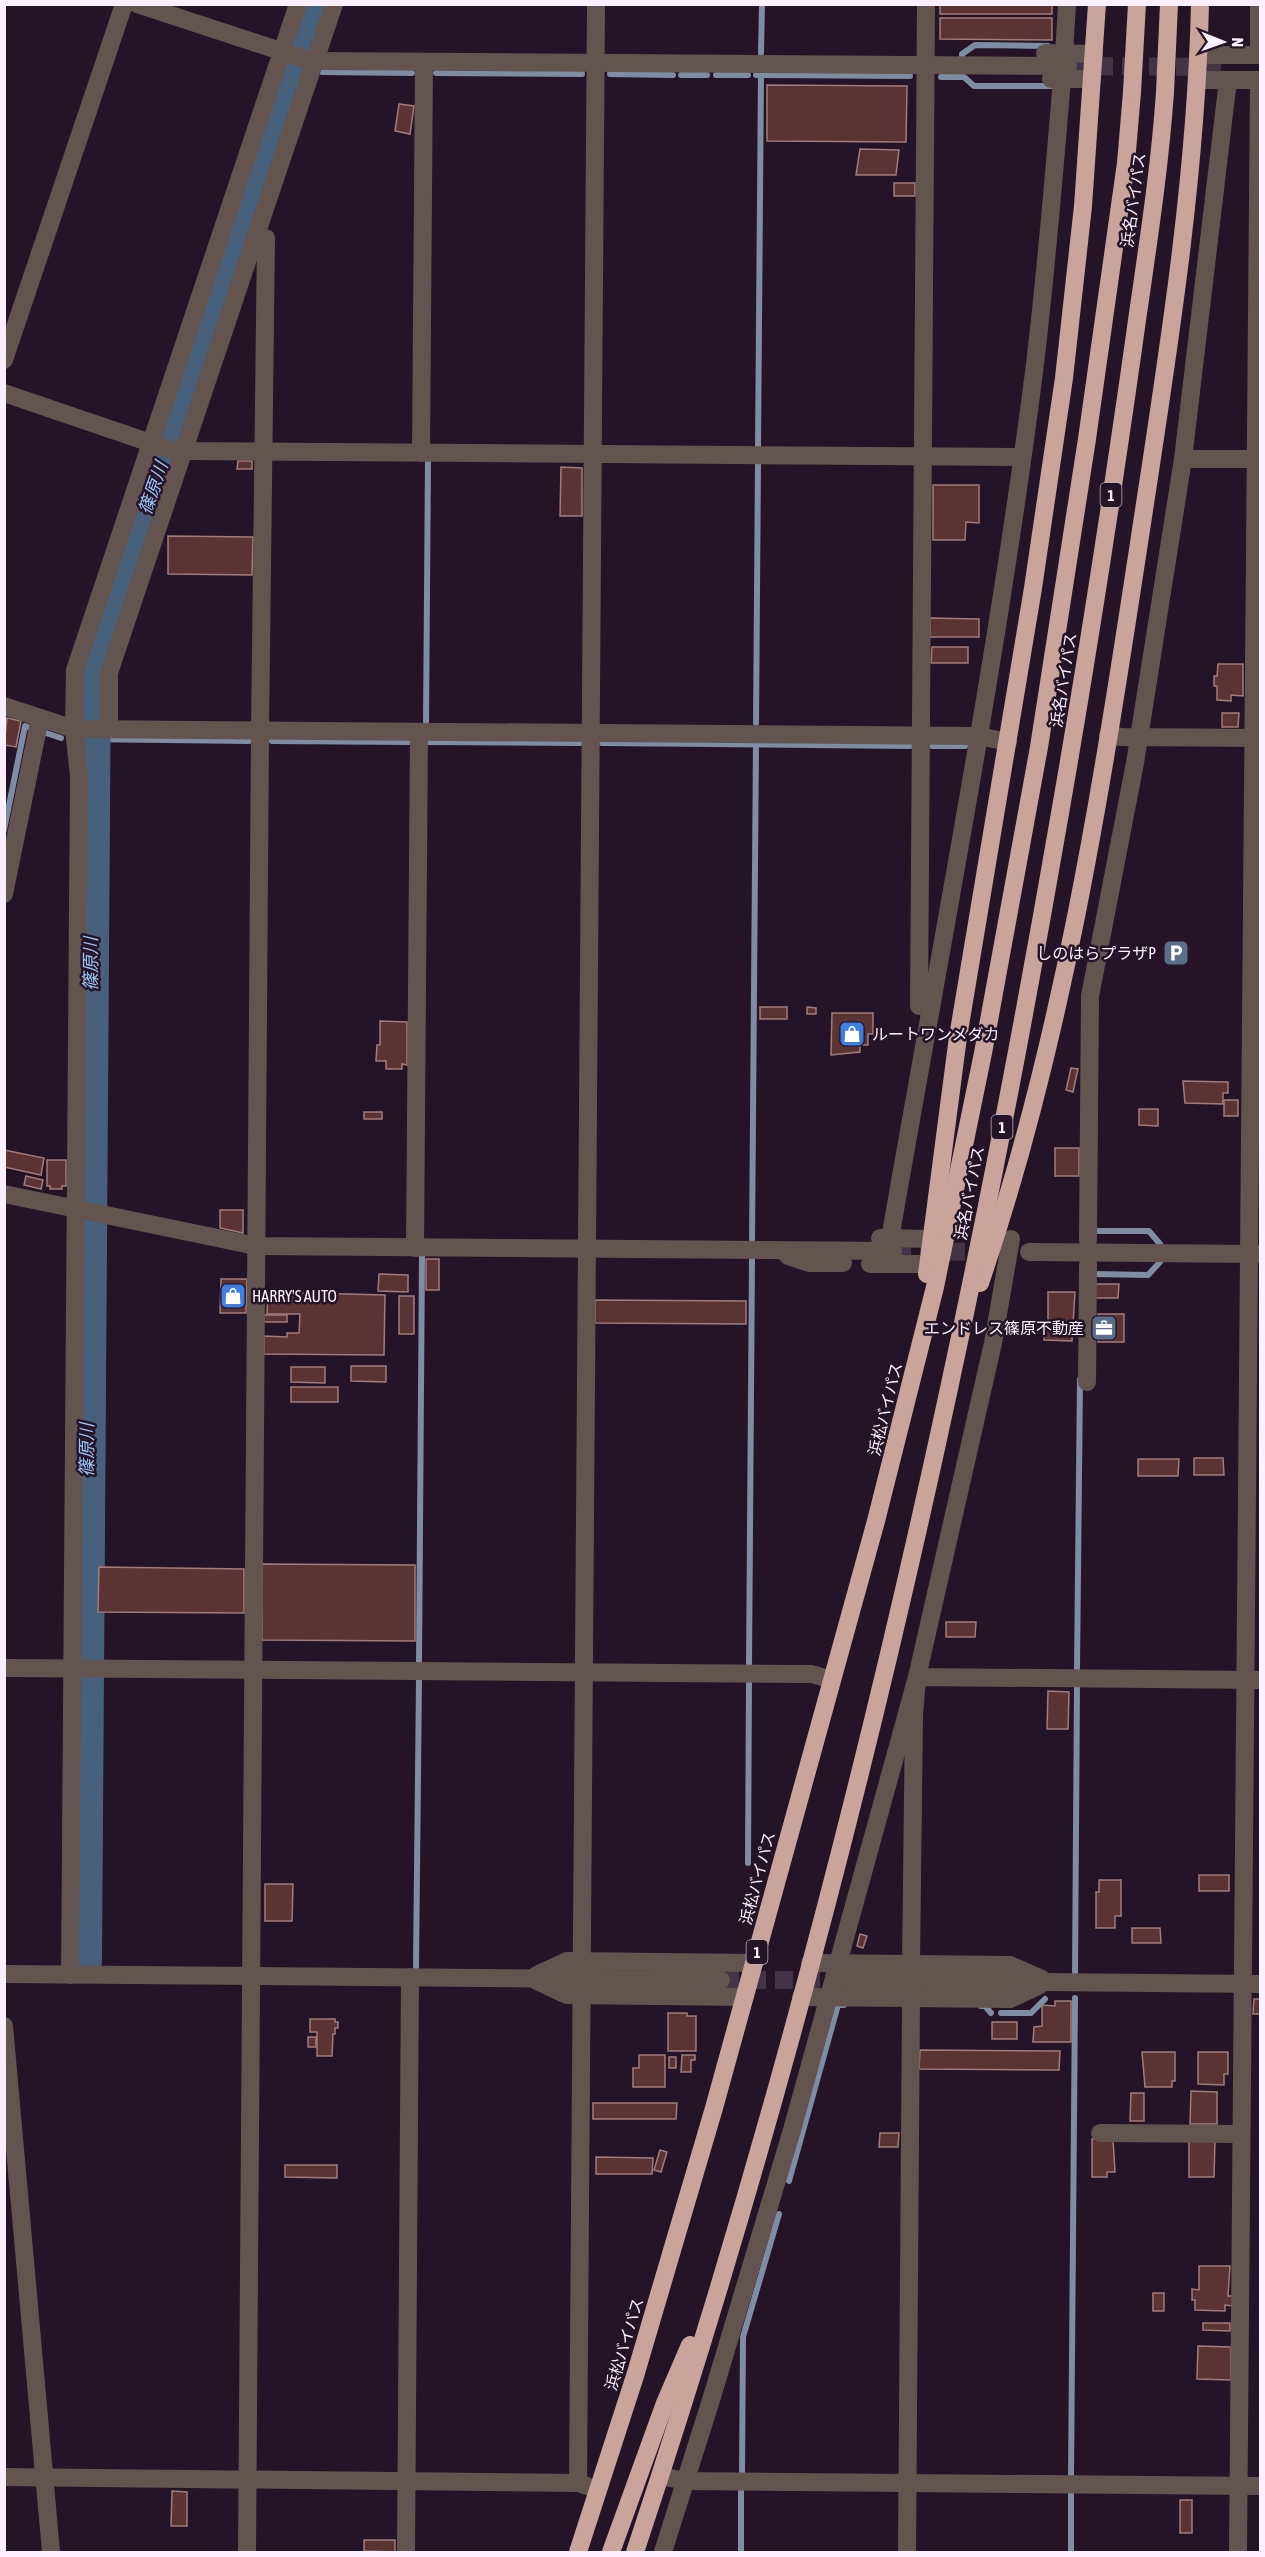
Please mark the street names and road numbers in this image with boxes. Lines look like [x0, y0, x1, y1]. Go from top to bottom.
street label: 浜名バイパス [1117, 151, 1149, 249]
road number: 1 [1100, 483, 1122, 507]
street label: 浜名バイパス [1047, 631, 1079, 729]
road number: 1 [992, 1115, 1012, 1139]
street label: 浜名バイパス [951, 1144, 987, 1242]
street label: 浜松バイパス [865, 1360, 905, 1458]
street label: 浜松バイパス [736, 1829, 778, 1927]
road number: 1 [746, 1940, 768, 1964]
street label: 浜松バイパス [601, 2296, 647, 2392]

